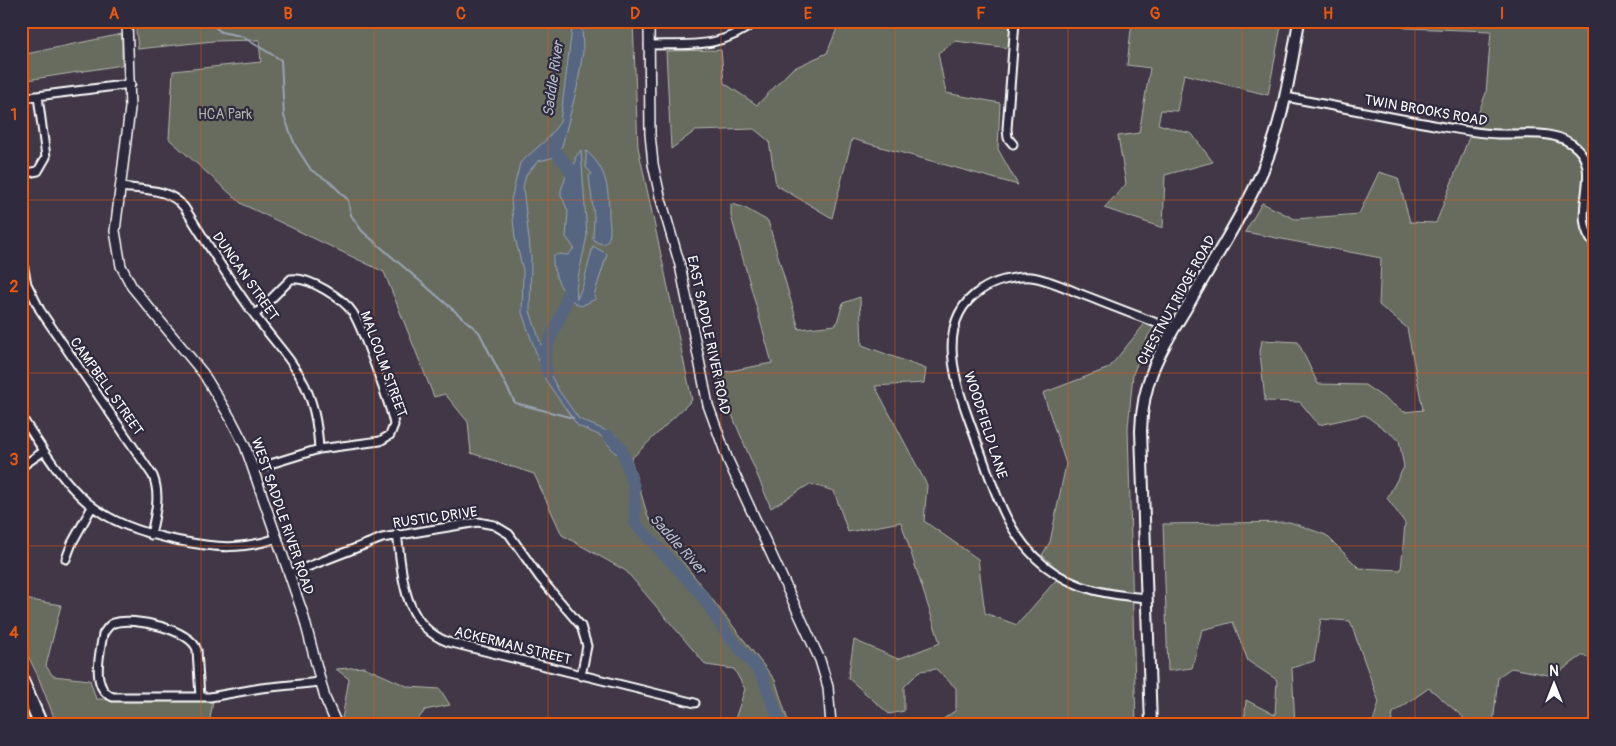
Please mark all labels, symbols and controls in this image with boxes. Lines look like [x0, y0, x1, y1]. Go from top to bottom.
text: A [109, 4, 120, 24]
text: B [283, 4, 293, 24]
text: C [456, 4, 466, 24]
text: D [630, 4, 640, 24]
text: E [804, 4, 813, 24]
text: F [976, 4, 986, 24]
text: G [1150, 4, 1161, 24]
text: H [1323, 4, 1333, 24]
text: I [1500, 4, 1504, 24]
water label: Saddle River [539, 39, 568, 118]
street label: TWIN BROOKS ROAD [1363, 91, 1489, 130]
text: 1 [11, 105, 17, 125]
park label: HCA Park [198, 106, 252, 123]
street label: DUNCAN STREET [209, 229, 283, 324]
street label: CHESTNUT RIDGE ROAD [1134, 232, 1219, 368]
street label: EAST SADDLE RIVER ROAD [683, 254, 734, 416]
text: 2 [10, 277, 19, 297]
street label: MALCOLM STREET [356, 309, 411, 420]
street label: CAMPBELL STREET [66, 334, 147, 439]
street label: WOODFIELD LANE [960, 369, 1011, 481]
street label: WEST SADDLE RIVER ROAD [248, 435, 317, 597]
text: 3 [10, 450, 19, 470]
street label: RUSTIC DRIVE [392, 503, 479, 532]
water label: Saddle River [645, 510, 711, 580]
text: 4 [9, 623, 19, 643]
street label: ACKERMAN STREET [453, 623, 573, 668]
north arrow [1528, 658, 1578, 708]
text: N [1549, 663, 1559, 680]

